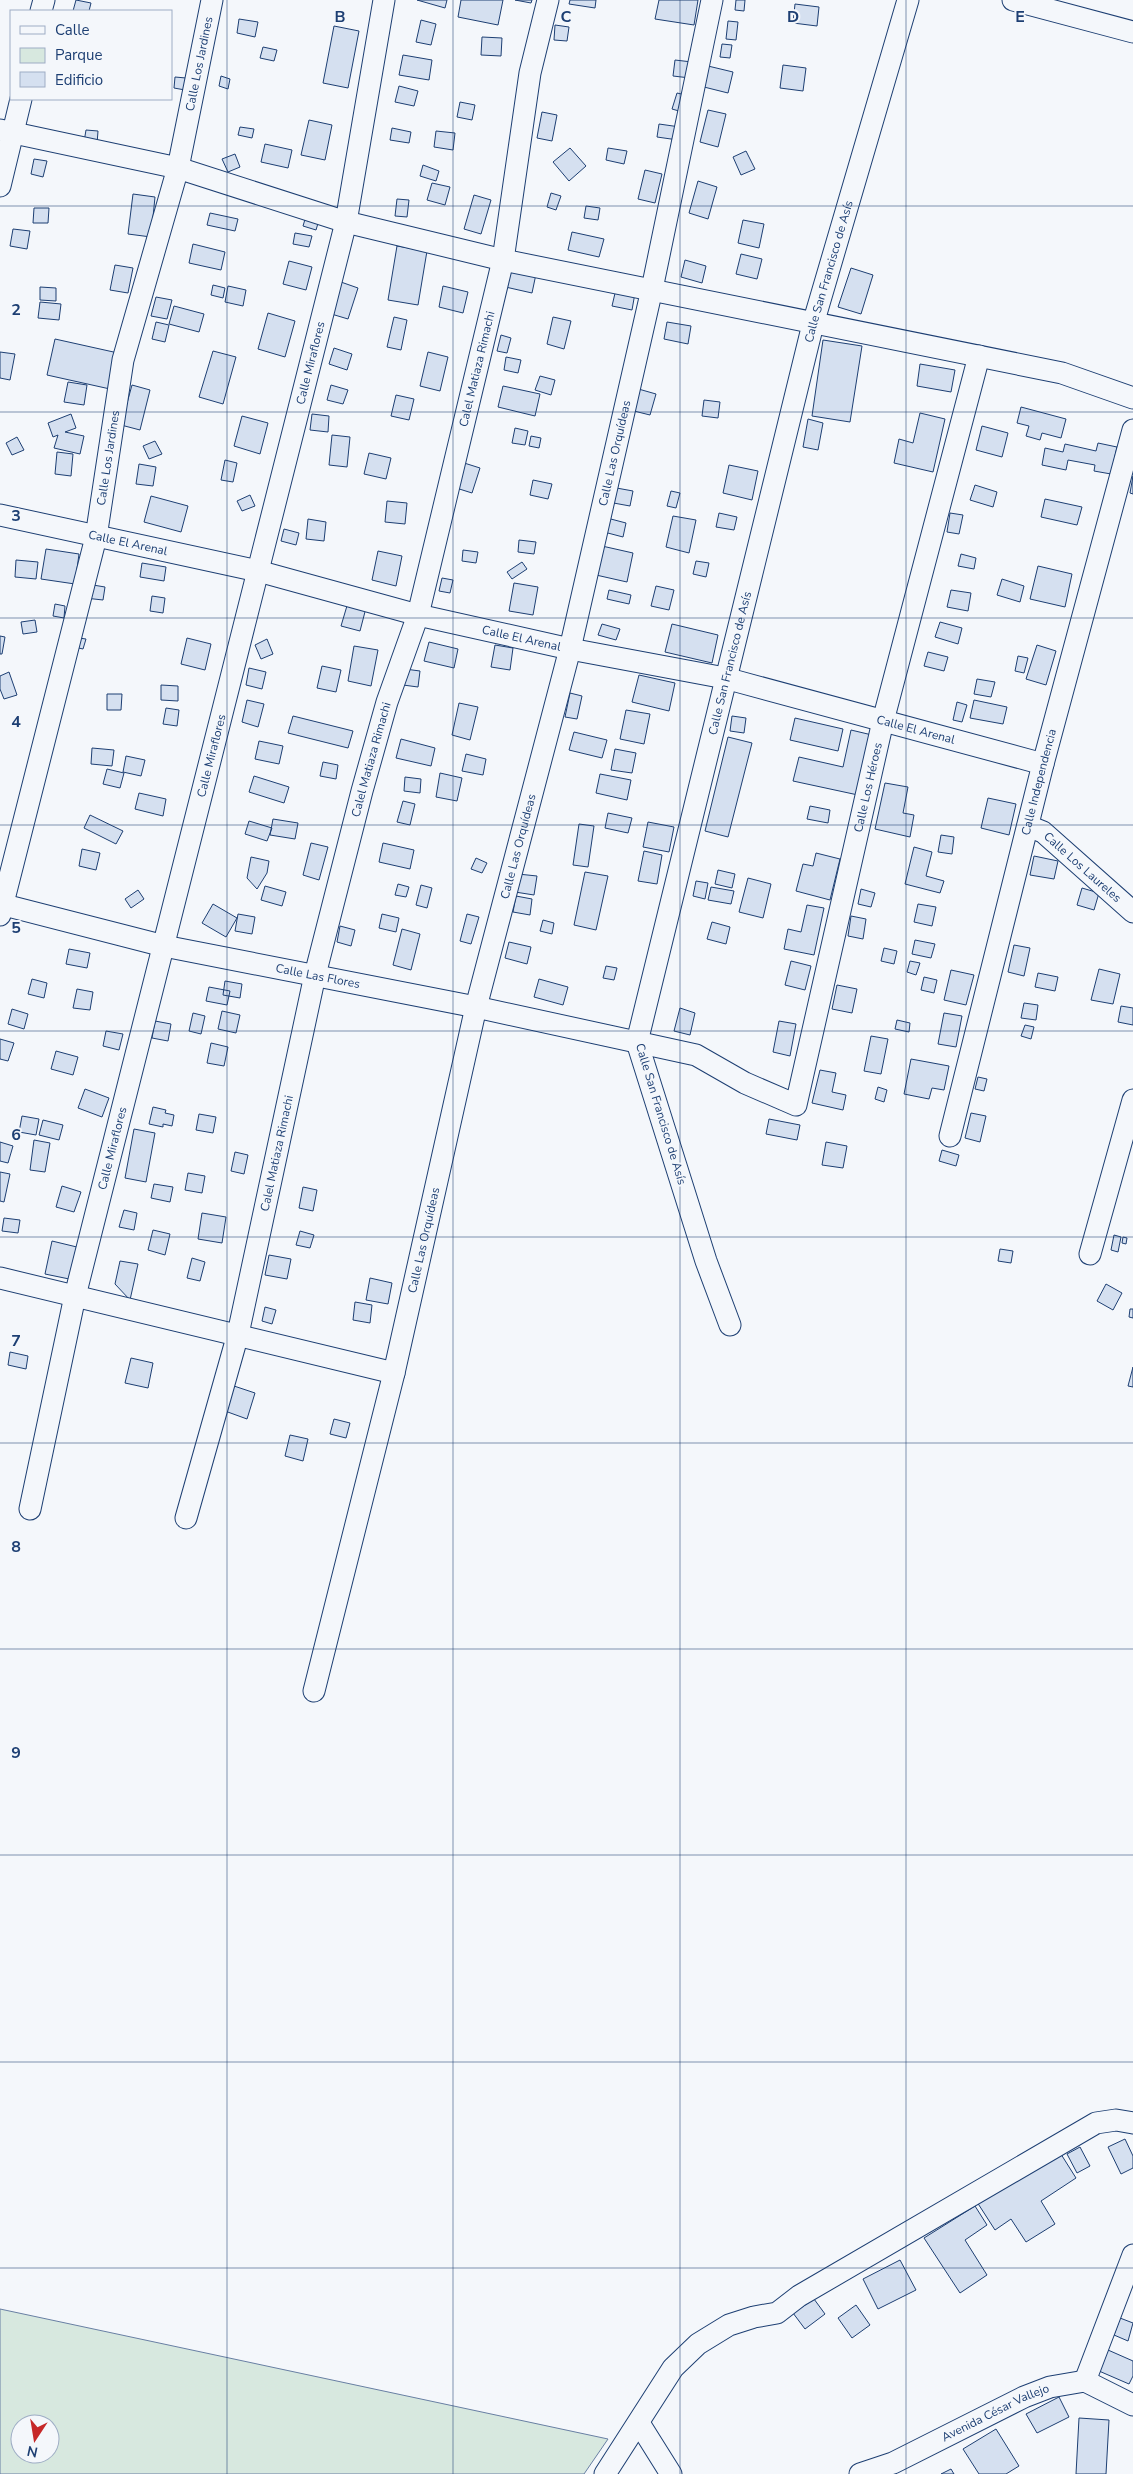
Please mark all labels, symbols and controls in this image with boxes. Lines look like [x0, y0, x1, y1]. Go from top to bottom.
text: B [334, 6, 346, 28]
text: C [561, 6, 572, 28]
text: D [787, 6, 799, 28]
text: E [1015, 6, 1025, 28]
legend [10, 10, 172, 100]
street label: Calle Los Jardines [182, 15, 216, 113]
text: Calle [55, 20, 90, 40]
text: Parque [55, 45, 103, 65]
text: Edificio [55, 70, 103, 90]
street label: Calle San Francisco de Asís [801, 198, 857, 344]
text: 2 [11, 299, 21, 321]
street label: Calel Matiaza Rimachi [455, 310, 498, 429]
street label: Calle Miraflores [292, 320, 329, 406]
street label: Calle Las Orquídeas [595, 398, 634, 508]
street label: Calle Los Jardines [93, 409, 123, 507]
text: 3 [11, 505, 21, 527]
street label: Calle El Arenal [87, 526, 170, 559]
street label: Calle San Francisco de Asís [705, 590, 755, 737]
street label: Calle El Arenal [480, 622, 563, 655]
street label: Calel Matiaza Rimachi [348, 700, 395, 819]
text: 4 [11, 711, 21, 733]
street label: Calle El Arenal [875, 711, 957, 748]
street label: Calle Miraflores [193, 712, 230, 799]
street label: Calle Independencia [1018, 727, 1060, 837]
street label: Calle Los Héroes [850, 741, 886, 834]
street label: Calle Las Orquídeas [497, 792, 540, 901]
street label: Calle Los Laureles [1040, 828, 1125, 906]
text: 5 [11, 917, 21, 939]
street label: Calle Las Flores [274, 960, 362, 992]
street label: Calle San Francisco de Asís [632, 1041, 690, 1187]
street label: Calel Matiaza Rimachi [257, 1094, 297, 1213]
street label: Calle Miraflores [94, 1105, 130, 1192]
text: 6 [11, 1124, 21, 1146]
street label: Calle Las Orquídeas [404, 1185, 443, 1295]
text: 7 [11, 1330, 21, 1352]
text: 8 [11, 1536, 21, 1558]
text: 9 [11, 1742, 21, 1764]
street label: Avenida César Vallejo [939, 2380, 1052, 2445]
north arrow [10, 2414, 60, 2464]
text: N [25, 2441, 40, 2462]

